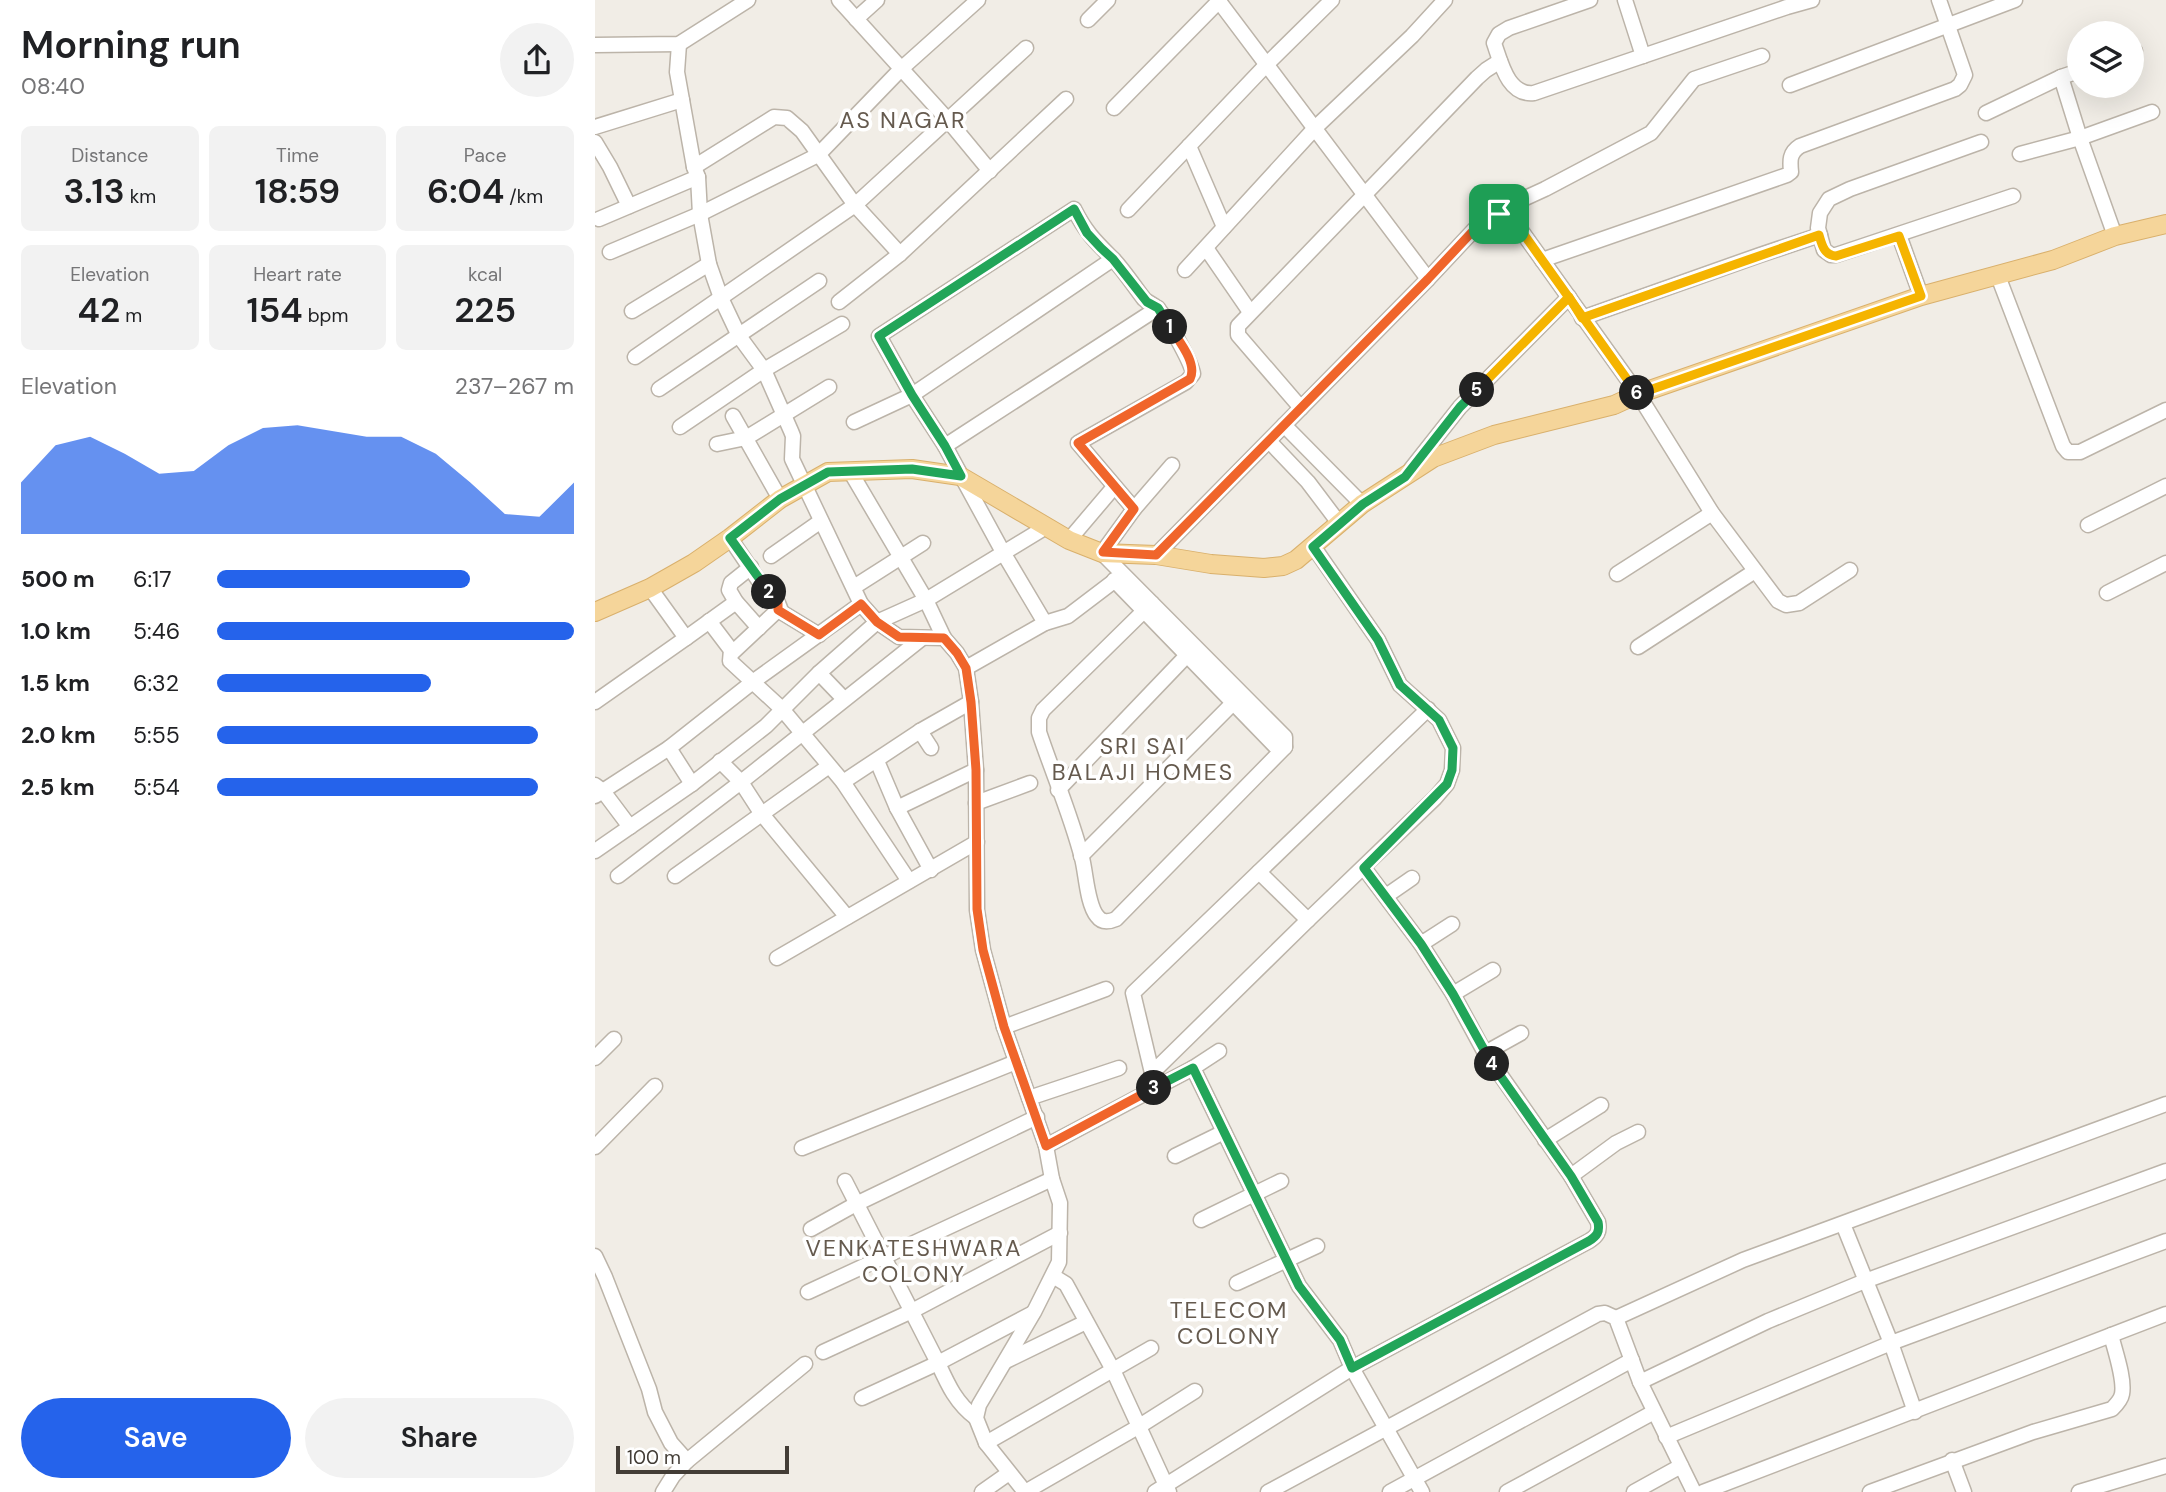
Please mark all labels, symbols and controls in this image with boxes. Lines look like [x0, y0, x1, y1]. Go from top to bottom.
text: Morning run [21, 20, 241, 70]
map controls [2067, 21, 2144, 98]
button: layers [2067, 21, 2144, 98]
button: share [500, 23, 574, 97]
text: 08:40 [21, 71, 85, 101]
district label: AS NAGAR [839, 105, 967, 135]
text: Distance [71, 143, 148, 168]
text: Time [276, 143, 319, 168]
text: Pace [464, 143, 506, 168]
text: 3.13 [63, 168, 125, 214]
text: 18:59 [255, 168, 340, 214]
text: 6:04 [427, 168, 504, 214]
text: km [125, 184, 156, 209]
text: /km [504, 184, 543, 209]
pin [1469, 184, 1529, 244]
icon: arrive [1480, 195, 1518, 233]
text: Elevation [70, 262, 149, 287]
text: Heart rate [253, 262, 342, 287]
text: kcal [468, 262, 502, 287]
text: 42 [78, 287, 120, 333]
text: 154 [247, 287, 303, 333]
text: 225 [454, 287, 516, 333]
text: m [120, 303, 142, 328]
text: bpm [303, 303, 348, 328]
pin: 1 [1153, 310, 1187, 344]
text: 1 [1166, 314, 1173, 339]
text: Elevation [21, 371, 117, 401]
text: 237–267 m [455, 371, 574, 401]
pin: 5 [1459, 372, 1495, 408]
pin: 6 [1619, 376, 1655, 410]
text: 5 [1471, 377, 1482, 402]
text: 6 [1630, 380, 1643, 405]
text: 500 m [21, 564, 95, 594]
text: 6:17 [133, 564, 172, 594]
pin: 2 [751, 574, 787, 610]
text: 2 [763, 579, 774, 604]
text: 1.0 km [21, 616, 91, 646]
text: 5:46 [133, 616, 180, 646]
text: 1.5 km [21, 668, 90, 698]
text: 6:32 [133, 668, 179, 698]
text: 2.0 km [21, 720, 96, 750]
text: 5:55 [133, 720, 180, 750]
district label: SRI SAI BALAJI HOMES [1052, 731, 1234, 787]
text: 2.5 km [21, 772, 95, 802]
text: 5:54 [133, 772, 180, 802]
pin: 4 [1475, 1046, 1509, 1082]
text: 4 [1485, 1051, 1498, 1076]
pin: 3 [1137, 1070, 1171, 1106]
text: 3 [1148, 1075, 1159, 1100]
district label: VENKATESHWARA COLONY [806, 1233, 1022, 1289]
district label: TELECOM COLONY [1170, 1295, 1288, 1351]
button: Save [21, 1398, 291, 1478]
button: Share [305, 1398, 574, 1478]
scale bar [616, 1443, 789, 1475]
text: 100 m [627, 1445, 681, 1470]

